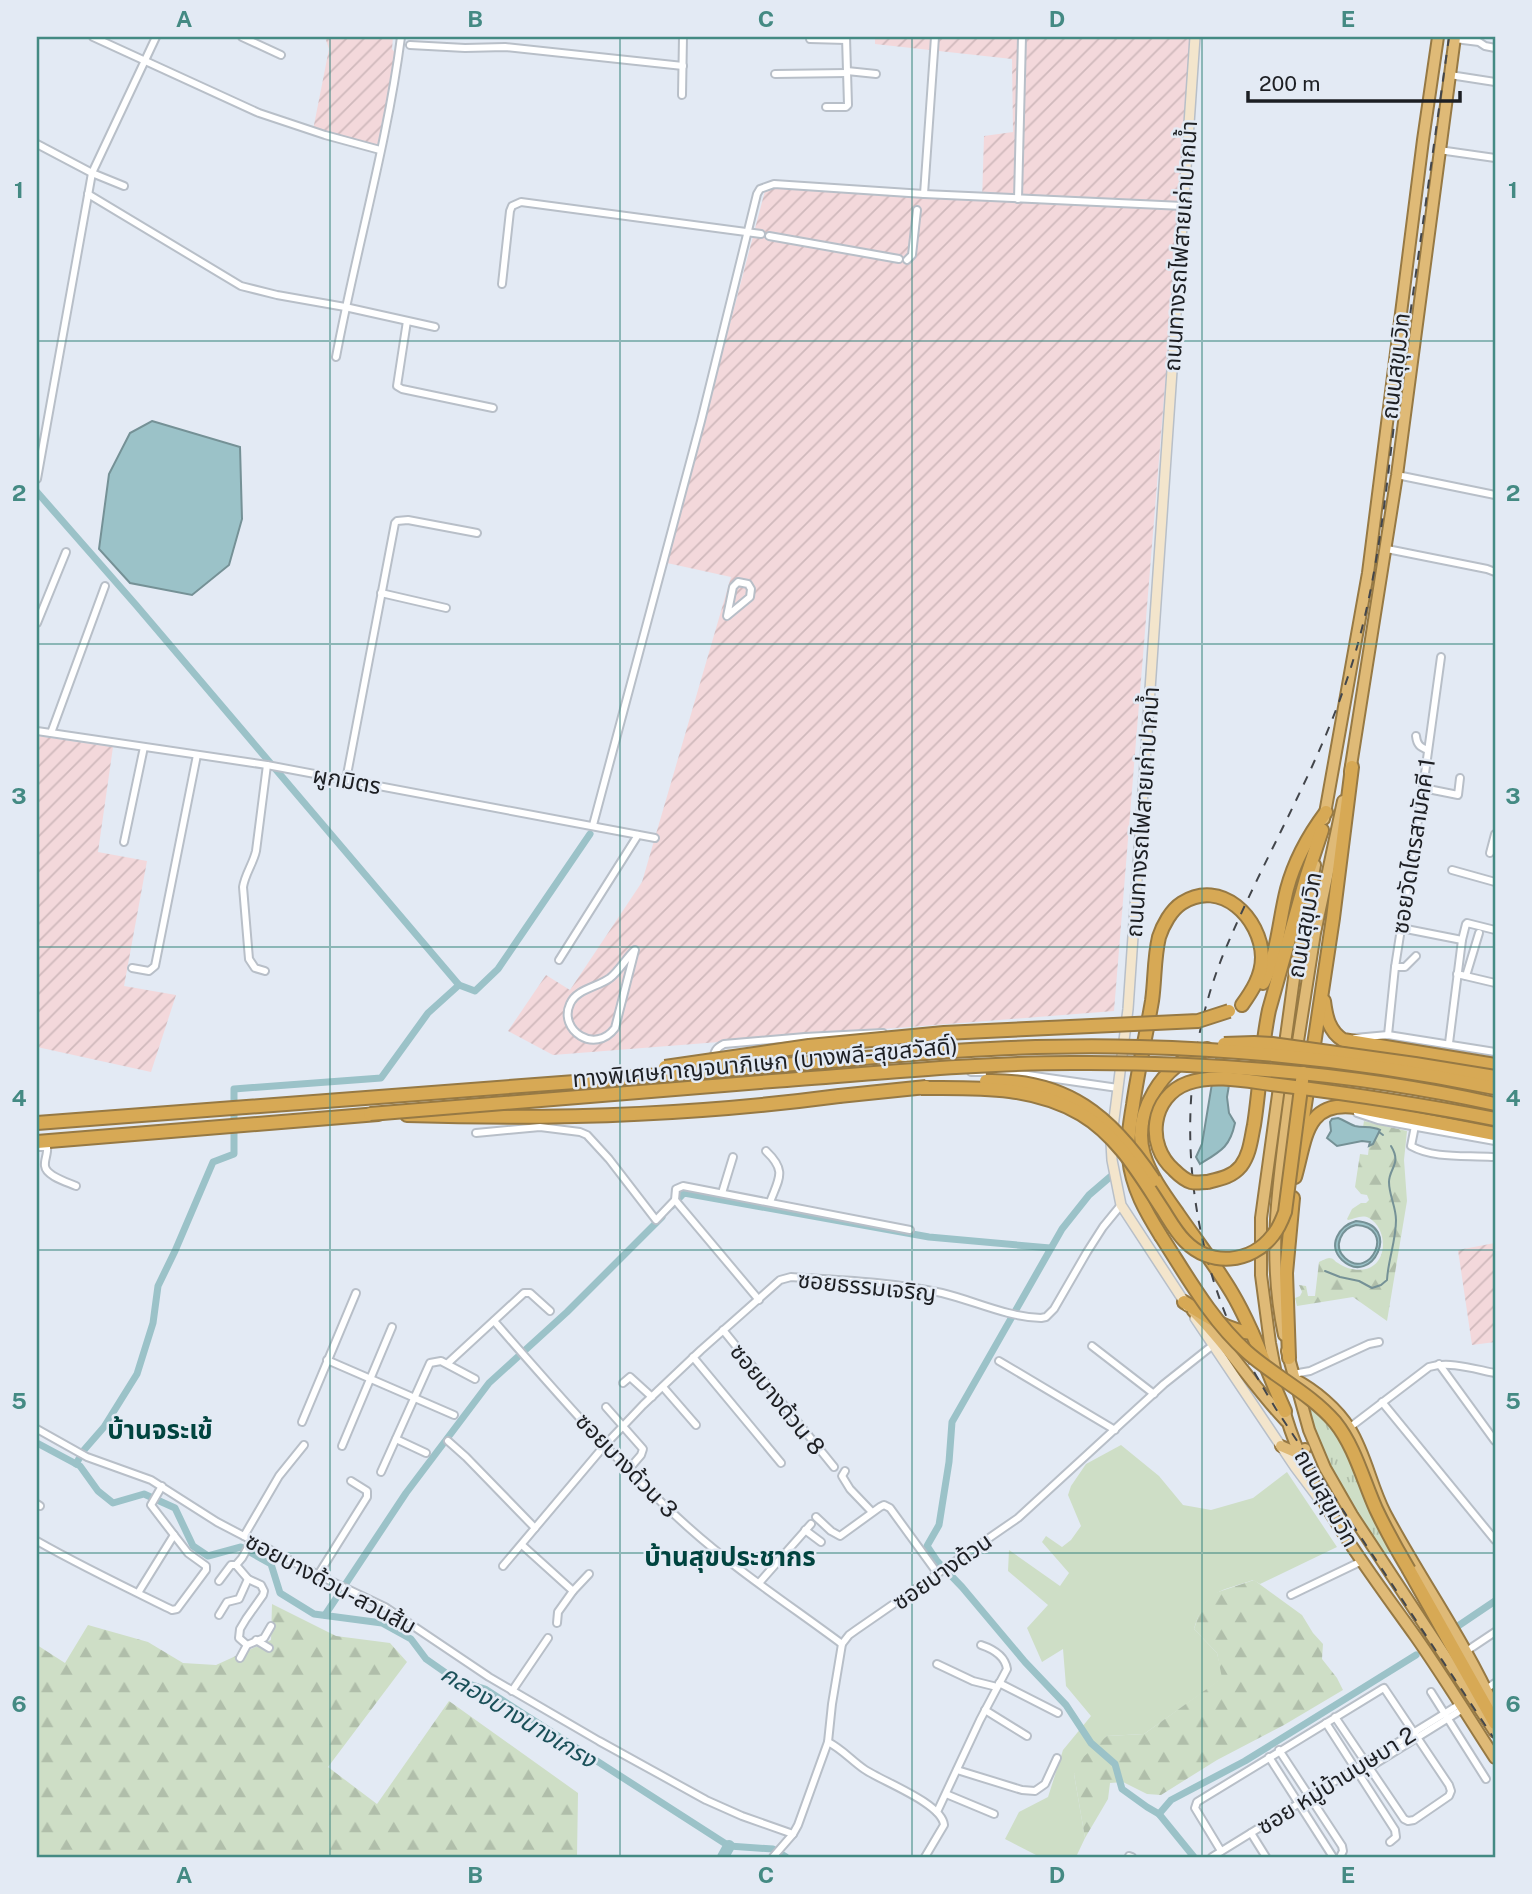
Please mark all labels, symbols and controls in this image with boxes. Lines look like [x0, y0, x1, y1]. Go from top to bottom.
text: A [176, 5, 193, 32]
text: B [467, 5, 483, 32]
text: C [758, 5, 774, 32]
text: D [1049, 5, 1065, 32]
text: E [1341, 5, 1355, 32]
scale bar [1248, 60, 1460, 104]
text: 200 m [1259, 71, 1320, 96]
street label: ถนนทางรถไฟสายเก่าปากน้ำ [1156, 119, 1202, 372]
text: 1 [14, 176, 24, 203]
text: 1 [1508, 176, 1518, 203]
street label: ถนนสุขุมวิท [1375, 311, 1416, 421]
text: 2 [12, 479, 26, 506]
text: 2 [1506, 479, 1520, 506]
street label: ถนนทางรถไฟสายเก่าปากน้ำ [1118, 685, 1164, 938]
street label: ซอยวัดไตรสามัคคี 1 [1386, 756, 1440, 936]
street label: ผูกมิตร [310, 761, 383, 801]
text: 3 [11, 782, 27, 809]
text: 3 [1505, 782, 1521, 809]
street label: ถนนสุขุมวิท [1281, 870, 1328, 980]
street label: ทางพิเศษกาญจนาภิเษก (บางพลี-สุขสวัสดิ์) [571, 1032, 959, 1093]
text: 4 [11, 1084, 27, 1111]
text: 4 [1505, 1084, 1521, 1111]
street label: ซอยธรรมเจริญ [796, 1265, 938, 1307]
street label: ซอยบางด้วน 8 [725, 1338, 831, 1460]
text: 5 [11, 1387, 27, 1414]
text: 5 [1505, 1387, 1521, 1414]
street label: ซอยบางด้วน 3 [570, 1407, 684, 1523]
district label: บ้านจระเข้ [107, 1414, 213, 1445]
street label: ถนนสุขุมวิท [1288, 1445, 1365, 1552]
street label: ซอยบางด้วน-สวนส้ม [241, 1527, 421, 1639]
street label: ซอยบางด้วน [887, 1527, 997, 1615]
district label: บ้านสุขประชากร [644, 1541, 816, 1573]
water label: คลองบางนางเกรง [437, 1659, 602, 1774]
text: 6 [11, 1690, 27, 1717]
text: 6 [1505, 1690, 1521, 1717]
street label: ซอย หมู่บ้านบุษบา 2 [1252, 1721, 1421, 1841]
text: A [176, 1861, 193, 1888]
text: B [467, 1861, 483, 1888]
text: C [758, 1861, 774, 1888]
text: D [1049, 1861, 1065, 1888]
text: E [1341, 1861, 1355, 1888]

